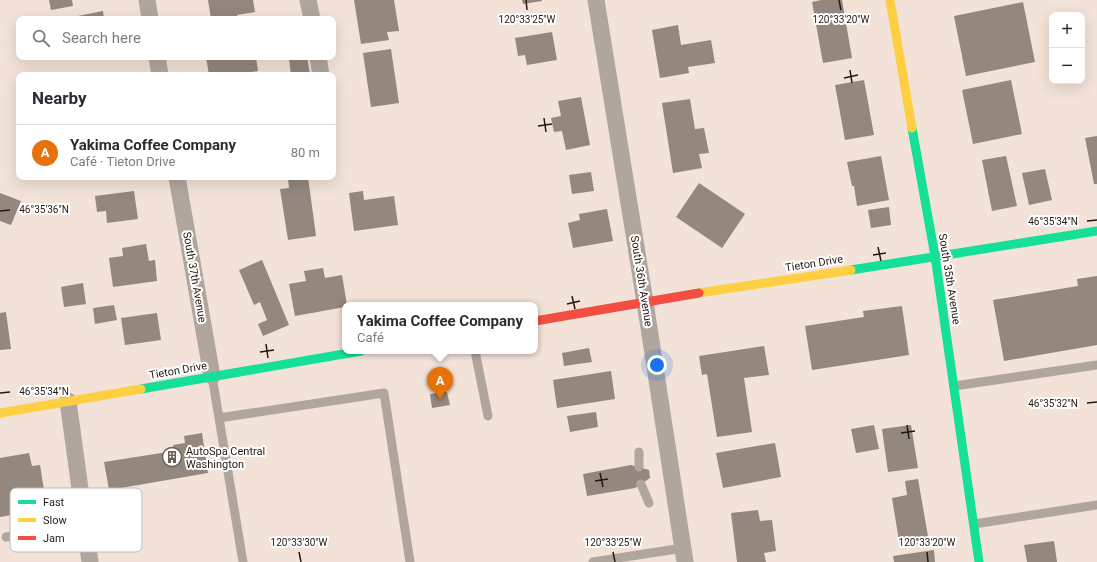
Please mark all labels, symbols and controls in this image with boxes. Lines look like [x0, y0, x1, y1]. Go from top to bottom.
map controls [1049, 12, 1085, 84]
button: + [1049, 12, 1085, 48]
text: 120°33'25"W [499, 14, 556, 25]
text: 120°33'20"W [813, 14, 870, 25]
search box [16, 16, 336, 60]
icon: search [30, 27, 52, 49]
text: Search here [62, 29, 141, 47]
button: − [1049, 48, 1085, 84]
text: Nearby [32, 88, 87, 108]
text: Yakima Coffee Company [70, 136, 236, 154]
text: A [41, 145, 49, 160]
text: 80 m [291, 145, 320, 160]
text: Café · Tieton Drive [70, 154, 175, 169]
text: 46°35'36"N [19, 204, 69, 215]
text: 46°35'34"N [1028, 216, 1078, 227]
street label: South 37th Avenue [180, 231, 209, 324]
street label: South 35th Avenue [936, 233, 963, 326]
street label: South 36th Avenue [628, 235, 655, 328]
street label: Tieton Drive [784, 252, 844, 274]
popup [342, 302, 538, 354]
text: Yakima Coffee Company [357, 312, 523, 330]
text: Café [357, 330, 384, 345]
your location [647, 355, 667, 375]
street label: Tieton Drive [148, 359, 208, 382]
pin: A [427, 367, 453, 400]
text: 46°35'34"N [19, 386, 69, 397]
text: 46°35'32"N [1028, 398, 1078, 409]
place label: AutoSpa Central Washington [186, 445, 265, 471]
building icon: AutoSpa Central Washington [161, 446, 183, 468]
legend [10, 488, 142, 552]
text: Fast [43, 496, 65, 509]
text: Slow [43, 514, 67, 527]
text: Jam [43, 532, 65, 545]
text: 120°33'30"W [271, 537, 328, 548]
text: 120°33'25"W [585, 537, 642, 548]
text: 120°33'20"W [899, 537, 956, 548]

